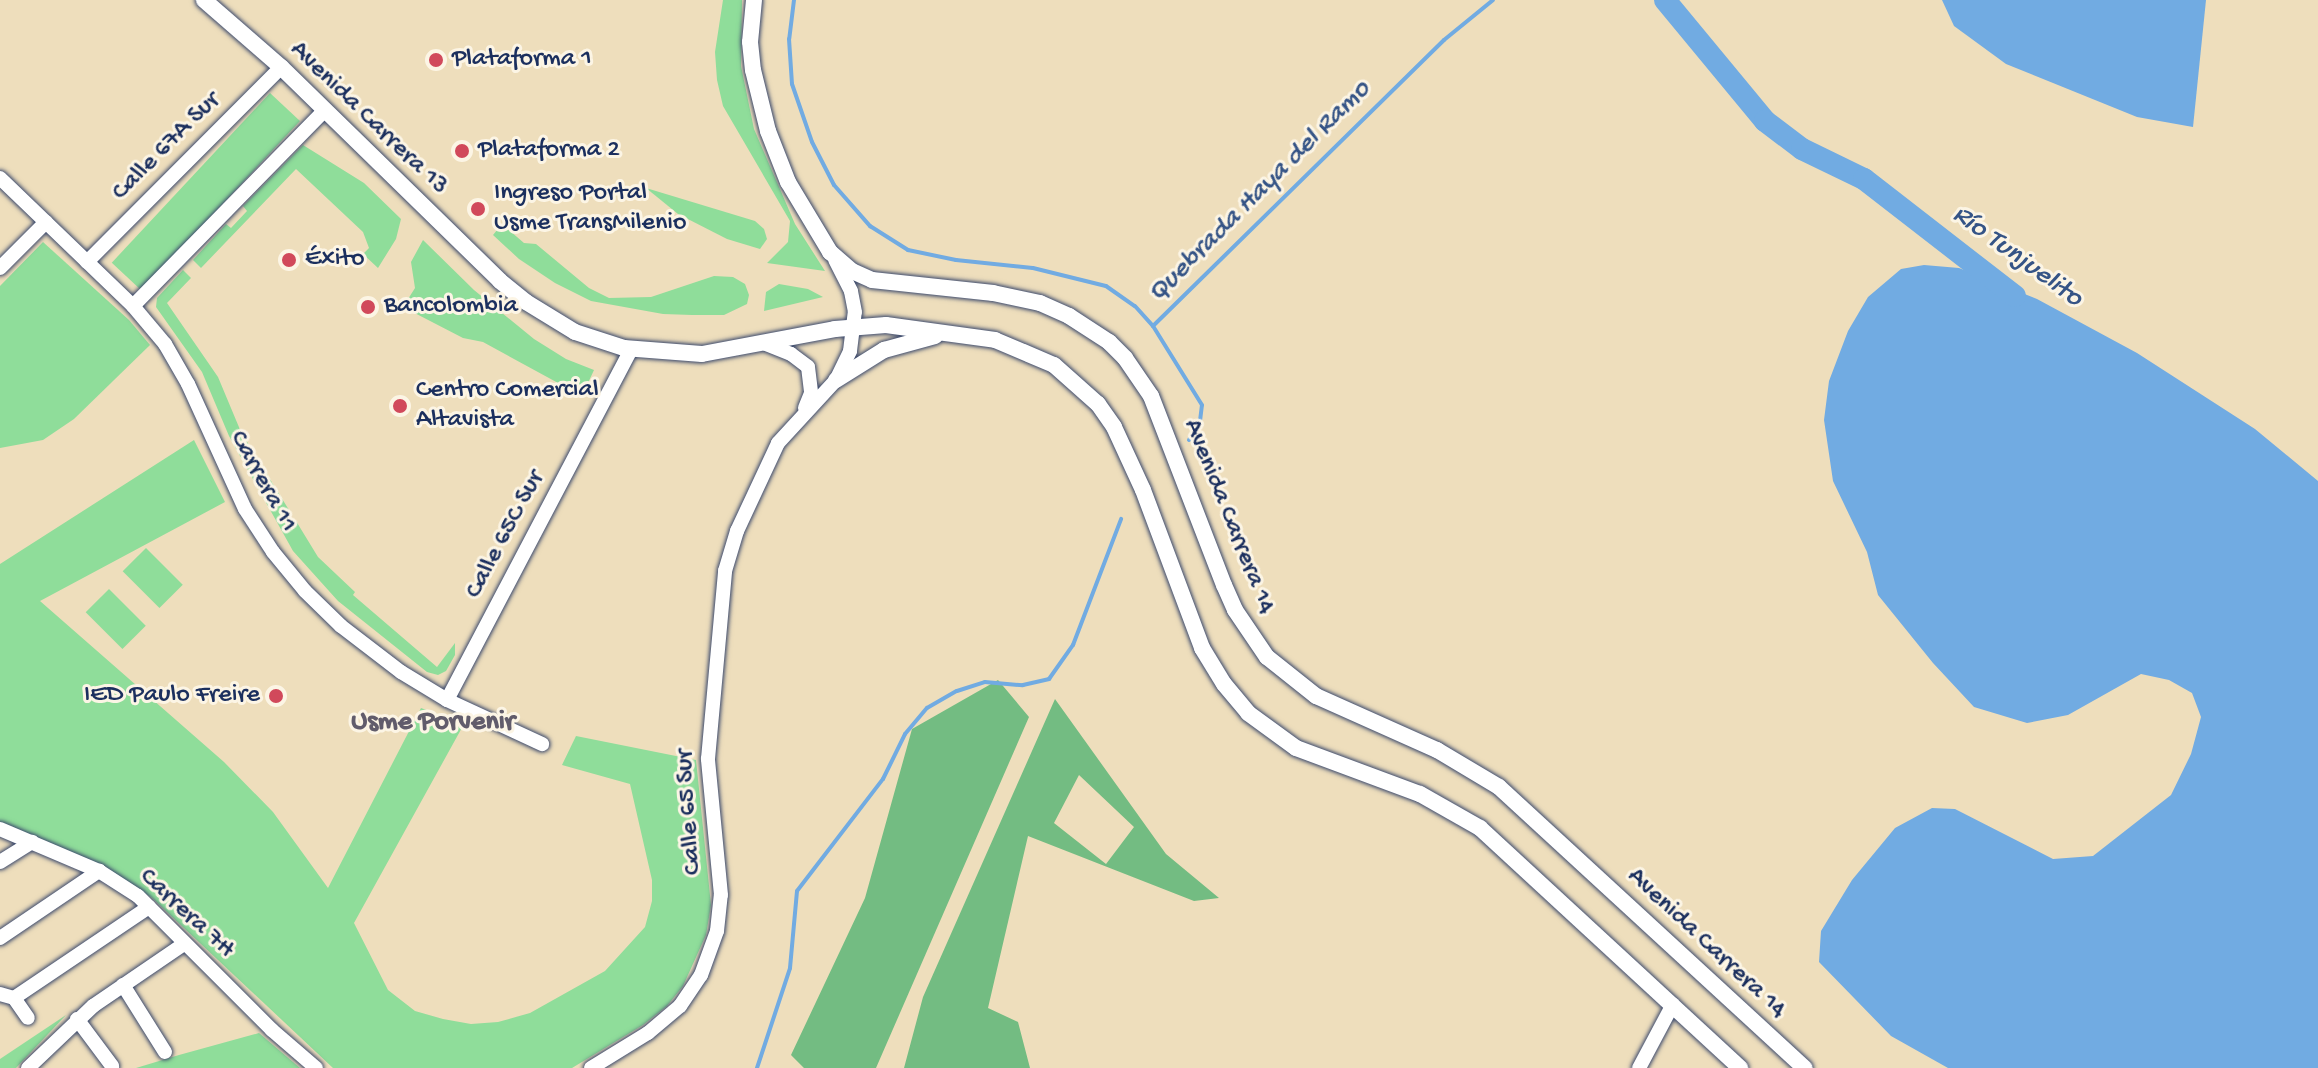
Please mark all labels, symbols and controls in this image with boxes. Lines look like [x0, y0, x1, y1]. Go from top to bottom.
street label: Avenida Carrera 13 [282, 35, 454, 203]
place label: Plataforma 1 [452, 44, 592, 76]
marker: Plataforma 1 [427, 51, 445, 69]
water label: Quebrada Haya del Ramo [1142, 74, 1378, 310]
street label: Calle 67A Sur [106, 86, 228, 208]
place label: Plataforma 2 [478, 135, 620, 167]
marker: Plataforma 2 [453, 142, 471, 160]
place label: Ingreso Portal Usme TransMilenio [494, 178, 686, 240]
water label: Río Tunjuelito [1945, 198, 2089, 316]
marker: Ingreso Portal Usme TransMilenio [469, 200, 487, 218]
place label: Éxito [305, 244, 365, 276]
marker: Éxito [280, 251, 298, 269]
place label: Bancolombia [384, 291, 518, 323]
marker: Bancolombia [359, 298, 377, 316]
place label: Centro Comercial Altavista [416, 375, 599, 436]
marker: Centro Comercial Altavista [391, 397, 409, 415]
street label: Avenida Carrera 14 [1175, 415, 1281, 619]
street label: Carrera 11 [221, 426, 303, 538]
street label: Calle 65C Sur [459, 466, 553, 604]
place label: IED Paulo Freire [84, 680, 260, 712]
marker: IED Paulo Freire [267, 687, 285, 705]
district label: Usme Porvenir [351, 706, 515, 740]
street label: Calle 65 Sur [670, 748, 710, 876]
street label: Carrera 7H [132, 862, 240, 966]
street label: Avenida Carrera 14 [1620, 862, 1792, 1026]

